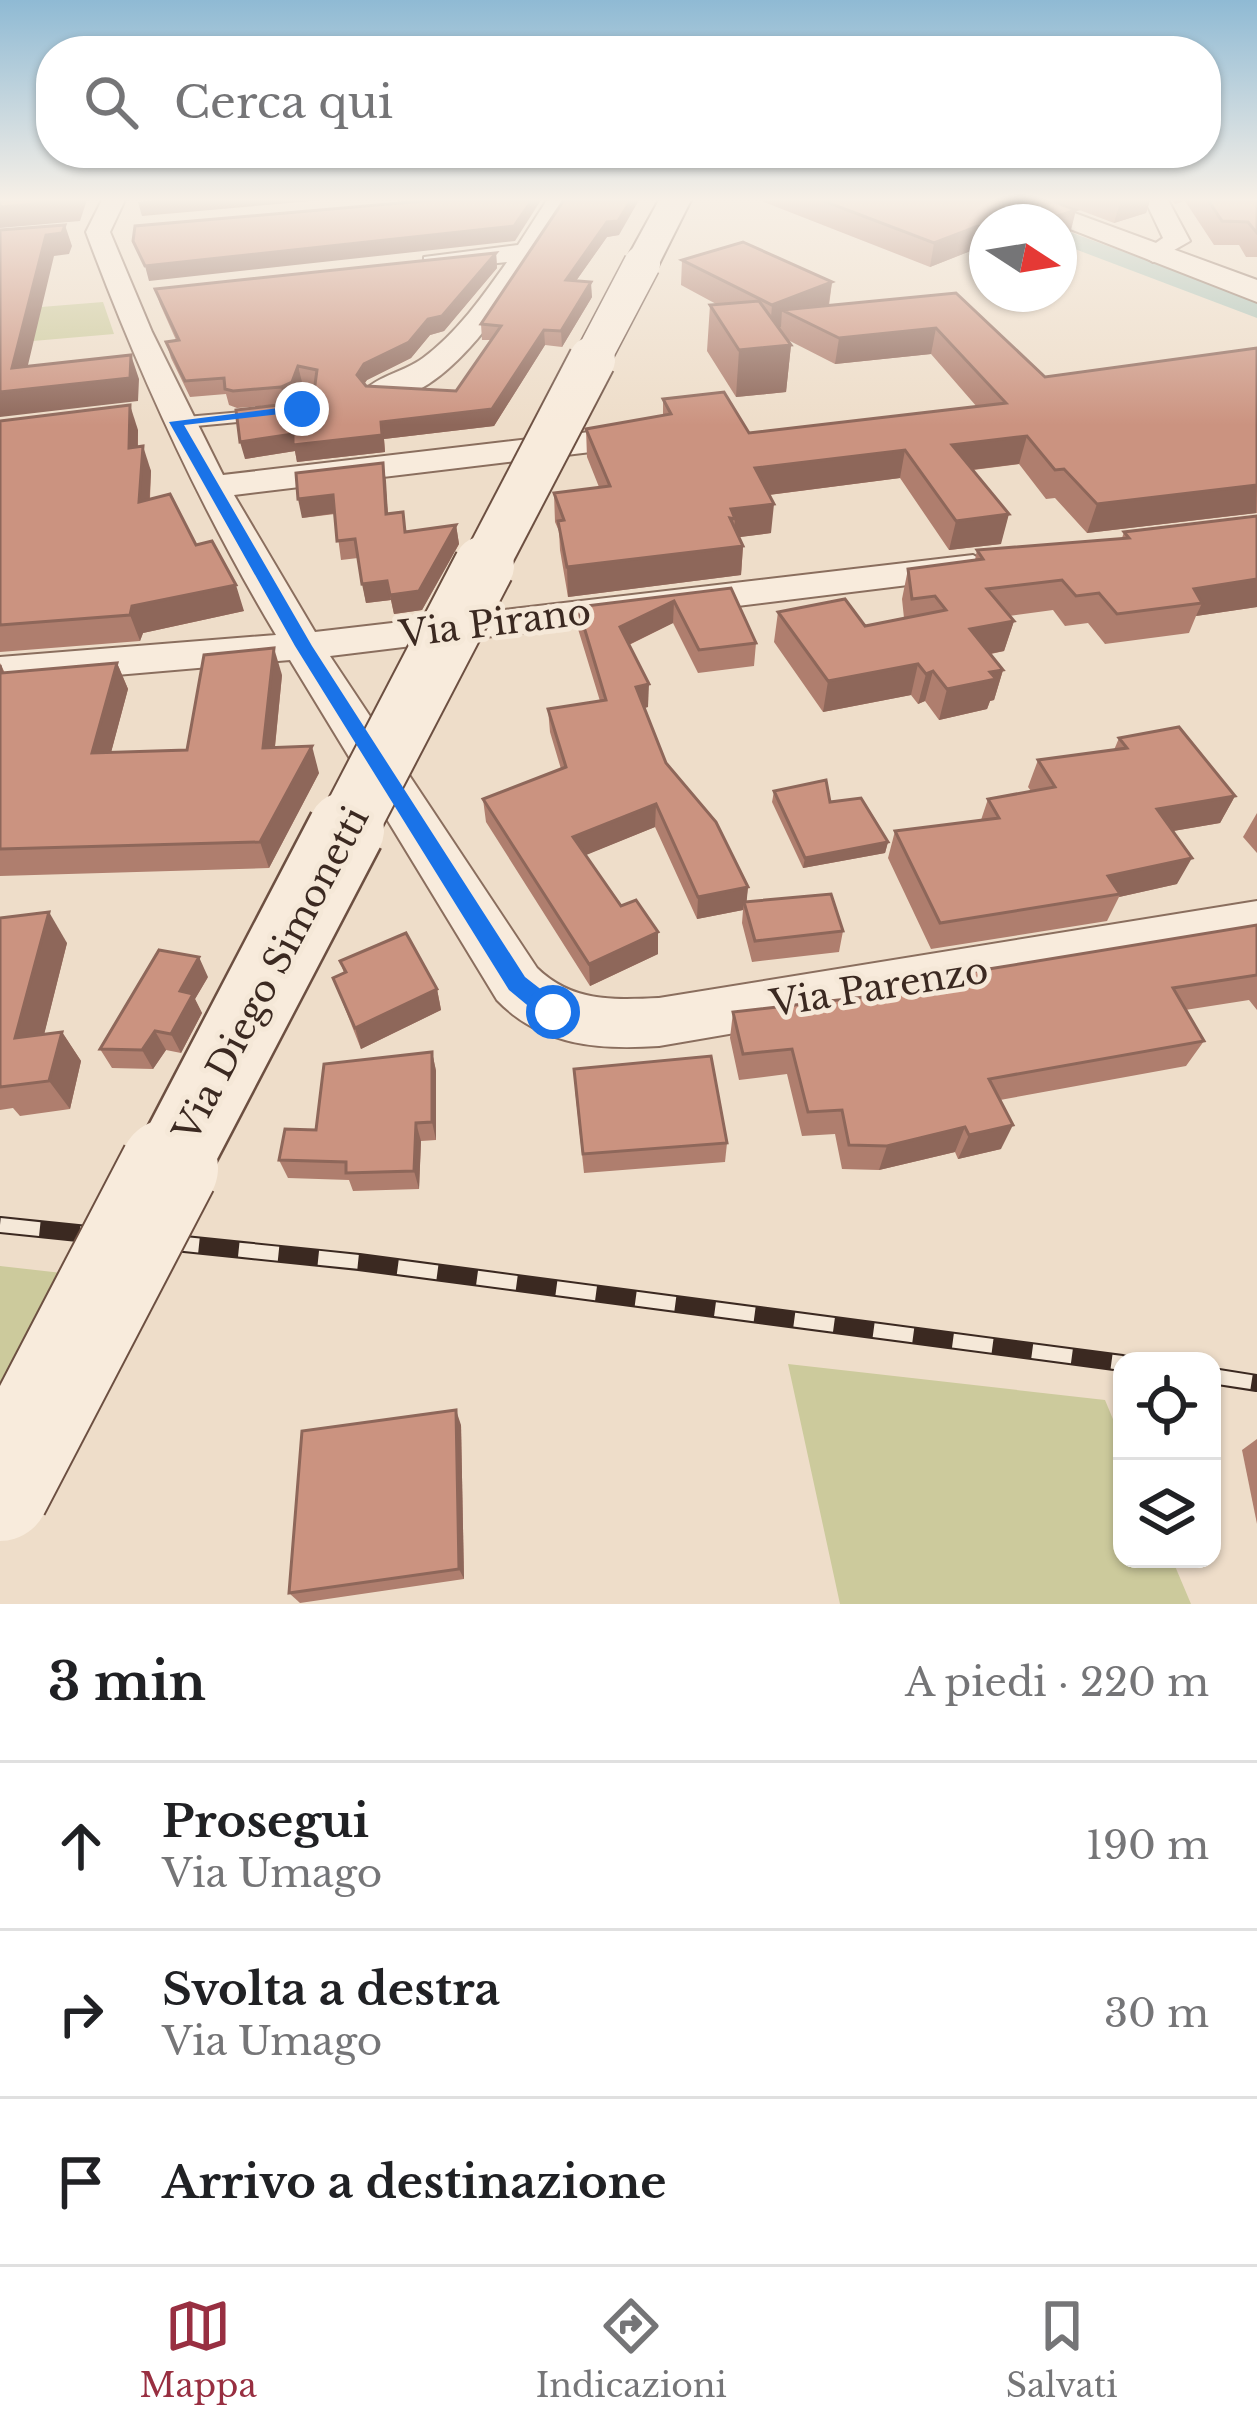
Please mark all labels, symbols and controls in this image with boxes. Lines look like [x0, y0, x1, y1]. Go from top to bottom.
search box [36, 36, 1221, 168]
icon: search [78, 69, 144, 135]
text: Cerca qui [174, 74, 393, 130]
north arrow [969, 204, 1077, 312]
route end [275, 382, 329, 436]
street label: Via Pirano [396, 589, 593, 657]
street label: Via Diego Simonetti [163, 799, 378, 1150]
street label: Via Parenzo [766, 948, 991, 1027]
route start [526, 985, 580, 1039]
map controls [1113, 1352, 1221, 1568]
button: locate [1113, 1352, 1221, 1460]
button: layers [1113, 1460, 1221, 1568]
text: 3 min [48, 1651, 206, 1714]
text: A piedi · 220 m [905, 1658, 1209, 1707]
text: Prosegui [162, 1793, 369, 1849]
icon: ahead [48, 1813, 114, 1879]
text: 190 m [1086, 1821, 1209, 1870]
text: Via Umago [162, 1849, 382, 1898]
text: Svolta a destra [162, 1961, 500, 2017]
icon: right [48, 1981, 114, 2047]
text: 30 m [1104, 1989, 1209, 2038]
text: Via Umago [162, 2017, 382, 2066]
icon: arrive [48, 2149, 114, 2215]
text: Arrivo a destinazione [162, 2154, 667, 2210]
tab: Mappa [139, 2293, 257, 2406]
tab: Indicazioni [536, 2293, 727, 2406]
tab: Salvati [1006, 2293, 1118, 2406]

